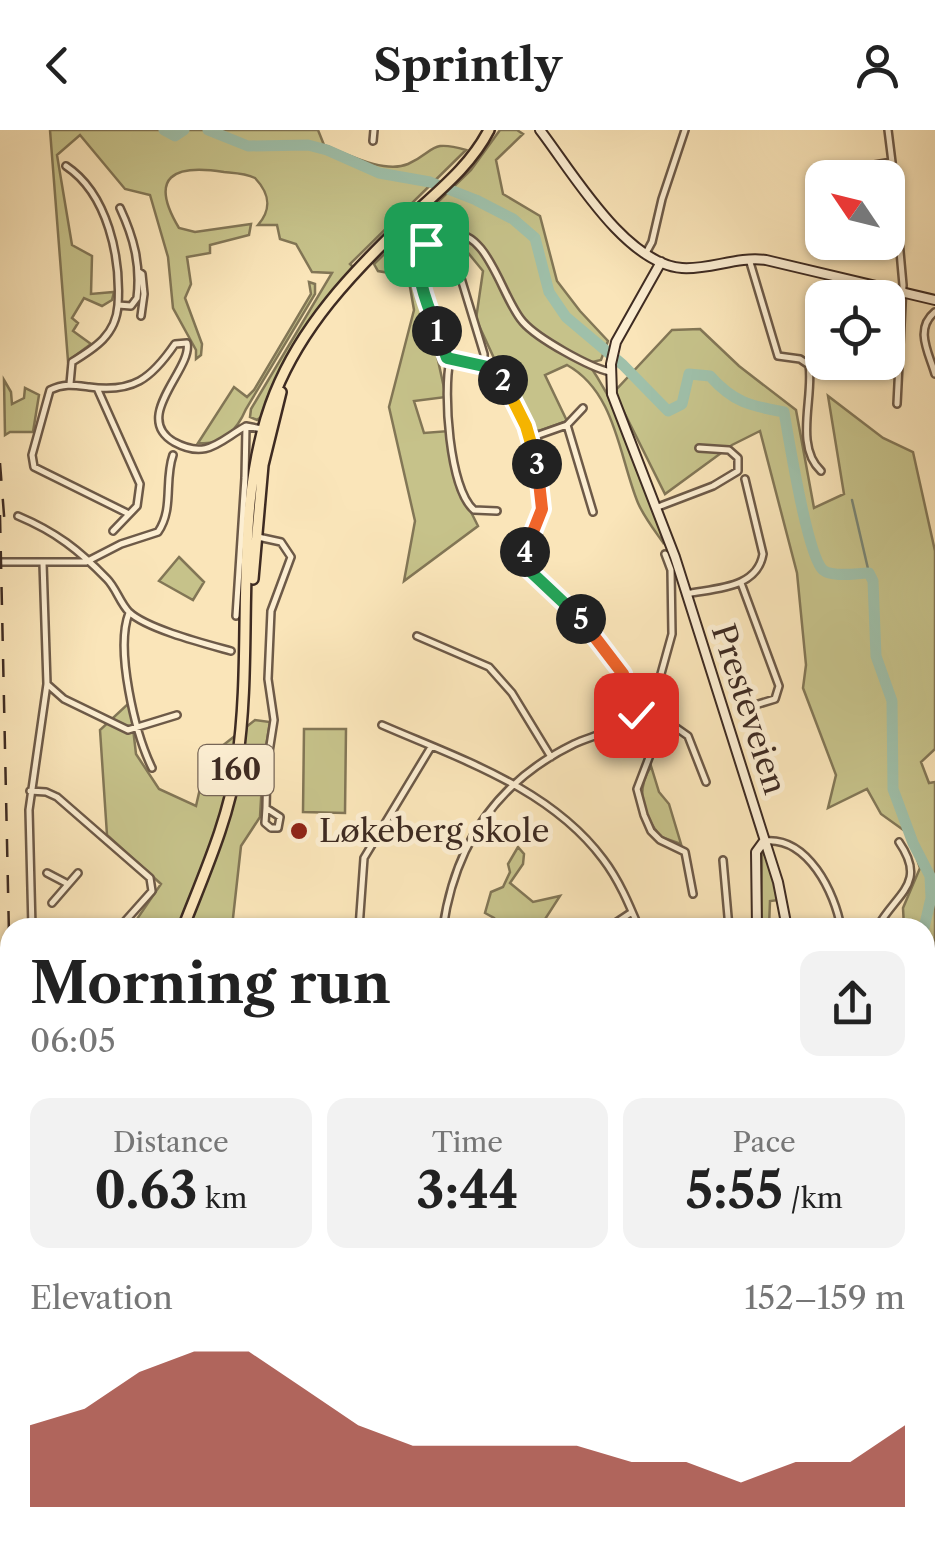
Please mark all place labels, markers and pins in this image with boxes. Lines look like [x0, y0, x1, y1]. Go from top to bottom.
pin [384, 202, 469, 287]
pin: 1 [412, 306, 462, 356]
pin: 2 [478, 355, 528, 405]
pin: 3 [512, 439, 562, 489]
pin: 4 [500, 527, 550, 577]
pin: 5 [556, 594, 606, 644]
pin [594, 673, 679, 758]
place label: Løkeberg skole [319, 811, 549, 850]
marker: Løkeberg skole [288, 820, 310, 842]

